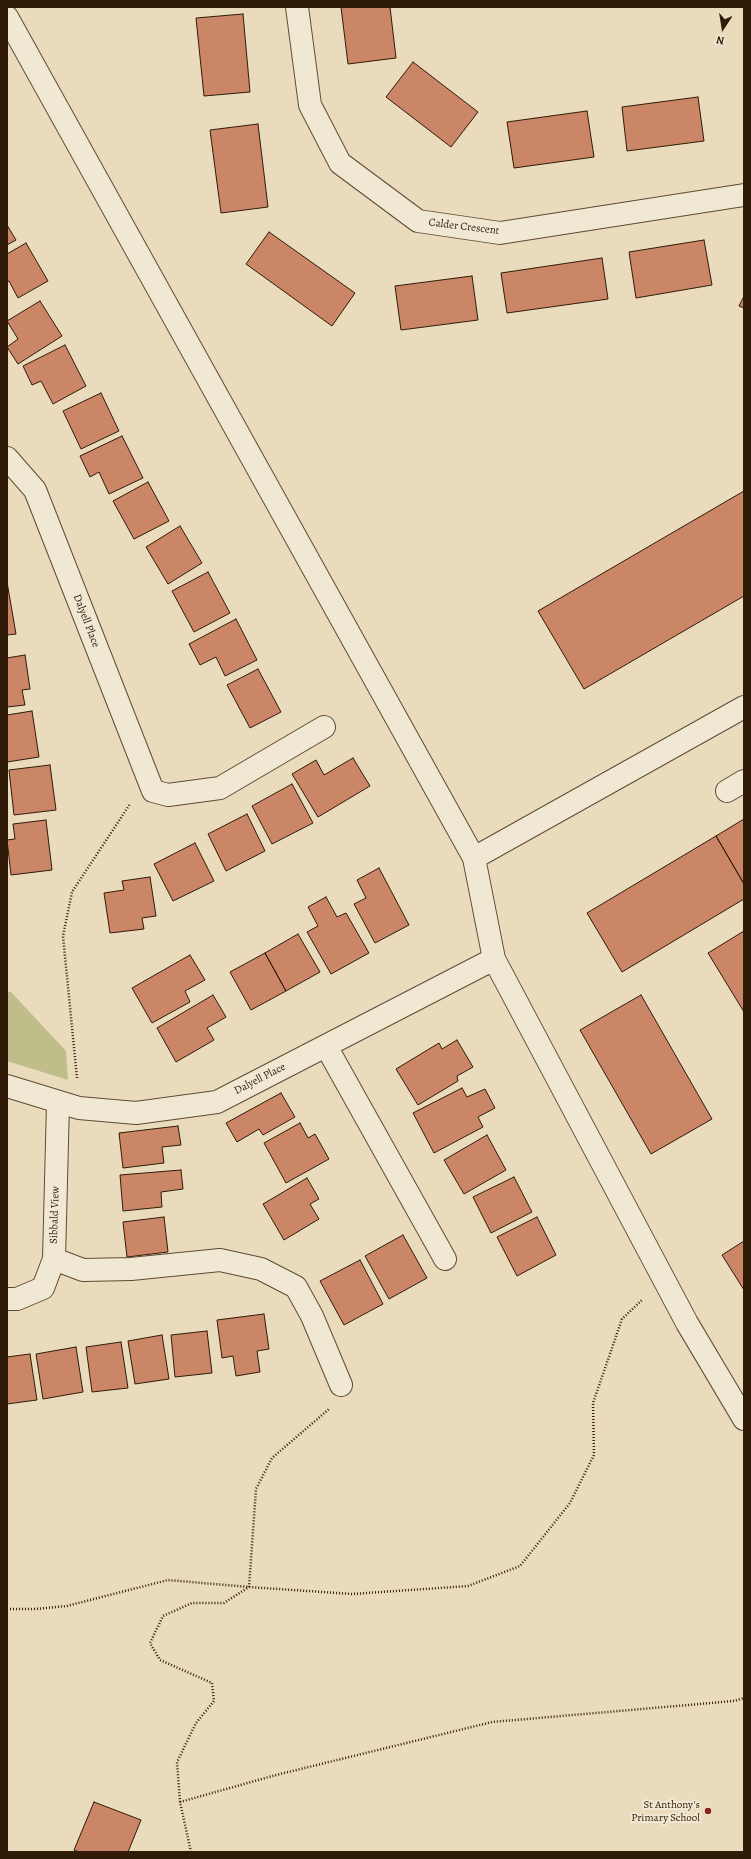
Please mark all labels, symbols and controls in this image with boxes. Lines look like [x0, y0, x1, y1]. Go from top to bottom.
north arrow [703, 8, 743, 48]
text: N [715, 32, 726, 48]
street label: Calder Crescent [428, 216, 500, 238]
street label: Dalyell Place [70, 592, 102, 650]
street label: Dalyell Place [232, 1060, 288, 1098]
street label: Sibbald View [47, 1186, 63, 1244]
place label: St Anthony's Primary School [631, 1798, 700, 1824]
marker: St Anthony's Primary School [703, 1806, 713, 1816]

